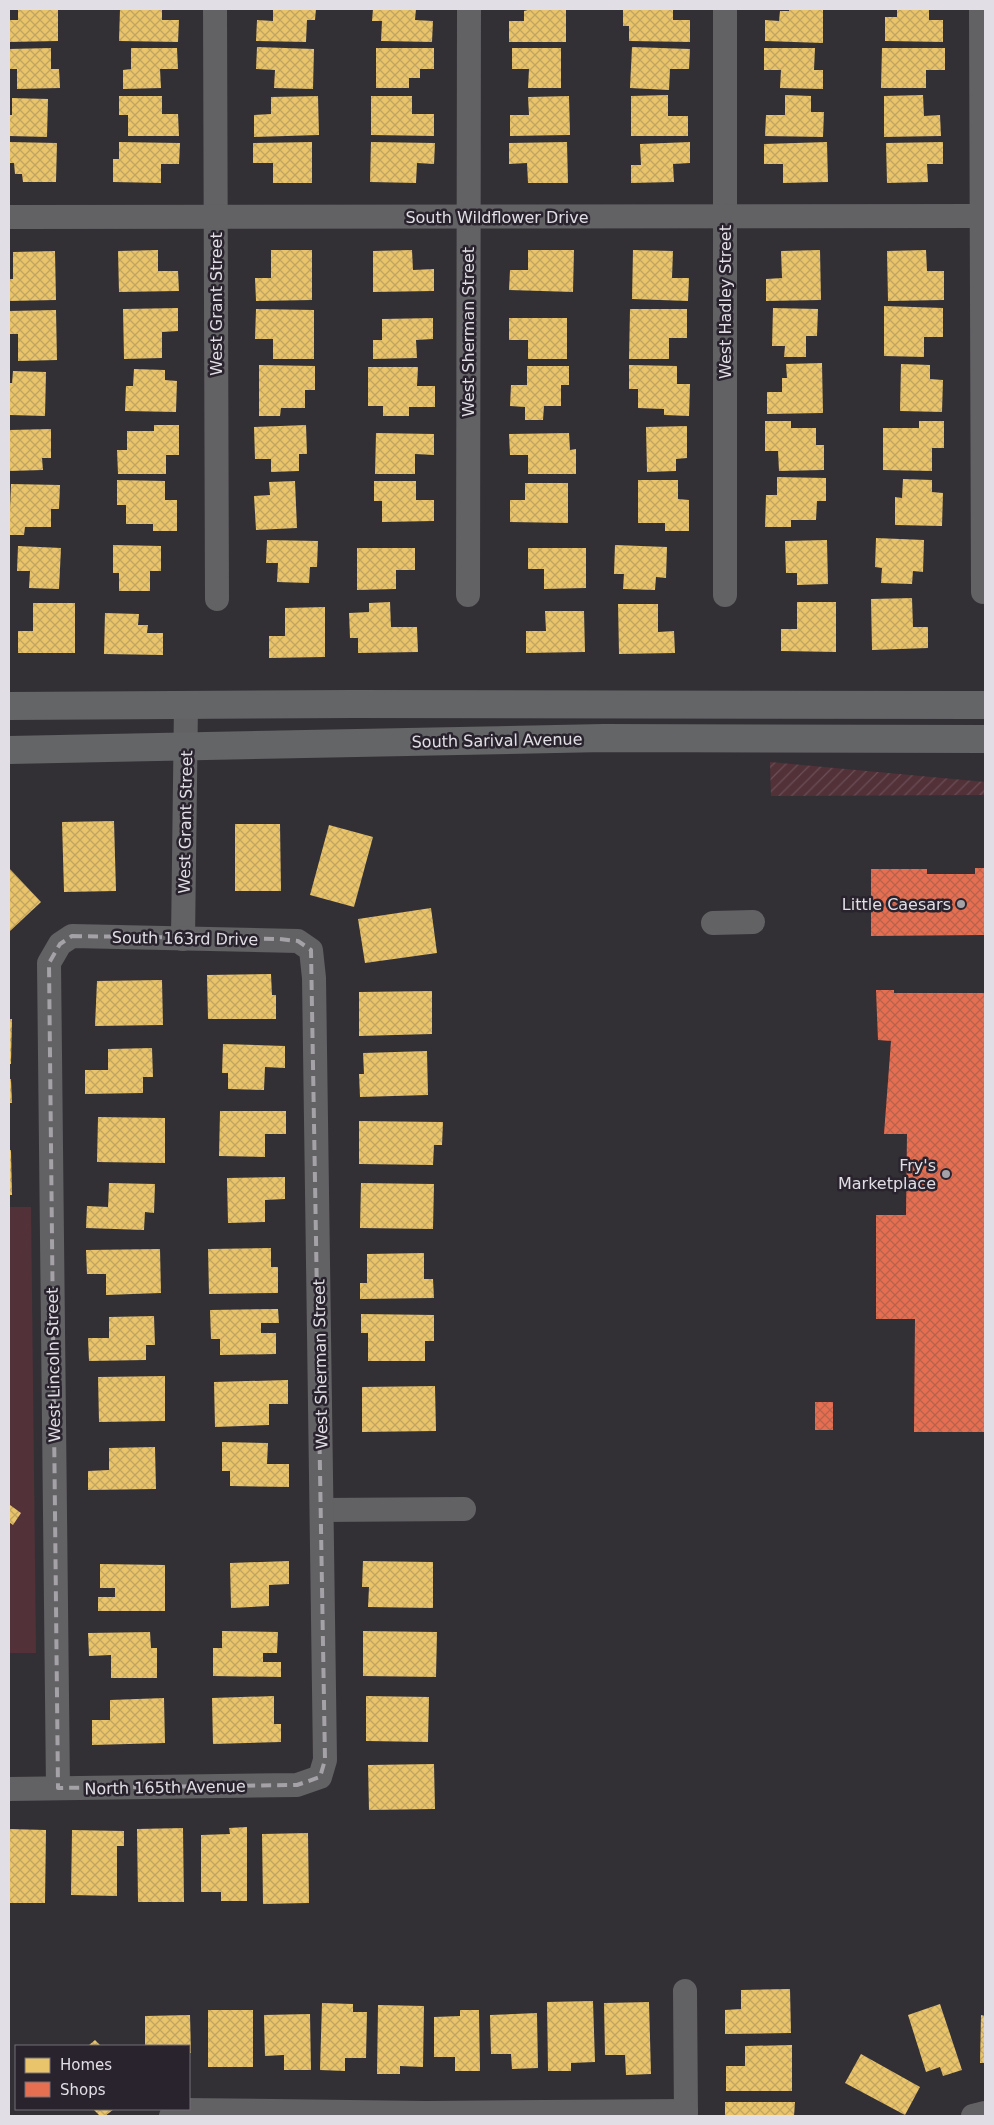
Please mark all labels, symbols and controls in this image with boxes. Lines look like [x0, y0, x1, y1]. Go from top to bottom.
street label: South Wildflower Drive [405, 208, 589, 227]
street label: West Hadley Street [716, 225, 735, 379]
street label: West Grant Street [207, 232, 226, 376]
street label: West Sherman Street [459, 247, 478, 417]
street label: South Sarival Avenue [411, 730, 583, 751]
street label: West Grant Street [175, 750, 196, 894]
place label: Little Caesars [842, 895, 951, 914]
marker: Little Caesars [955, 898, 967, 910]
street label: South 163rd Drive [112, 928, 258, 949]
place label: Fry's Marketplace [838, 1156, 936, 1193]
marker: Fry's Marketplace [940, 1168, 952, 1180]
street label: West Sherman Street [310, 1279, 331, 1449]
street label: West Lincoln Street [43, 1287, 64, 1443]
street label: North 165th Avenue [84, 1777, 246, 1798]
legend [15, 2045, 190, 2110]
text: Homes [60, 2056, 112, 2074]
text: Shops [60, 2081, 106, 2099]

